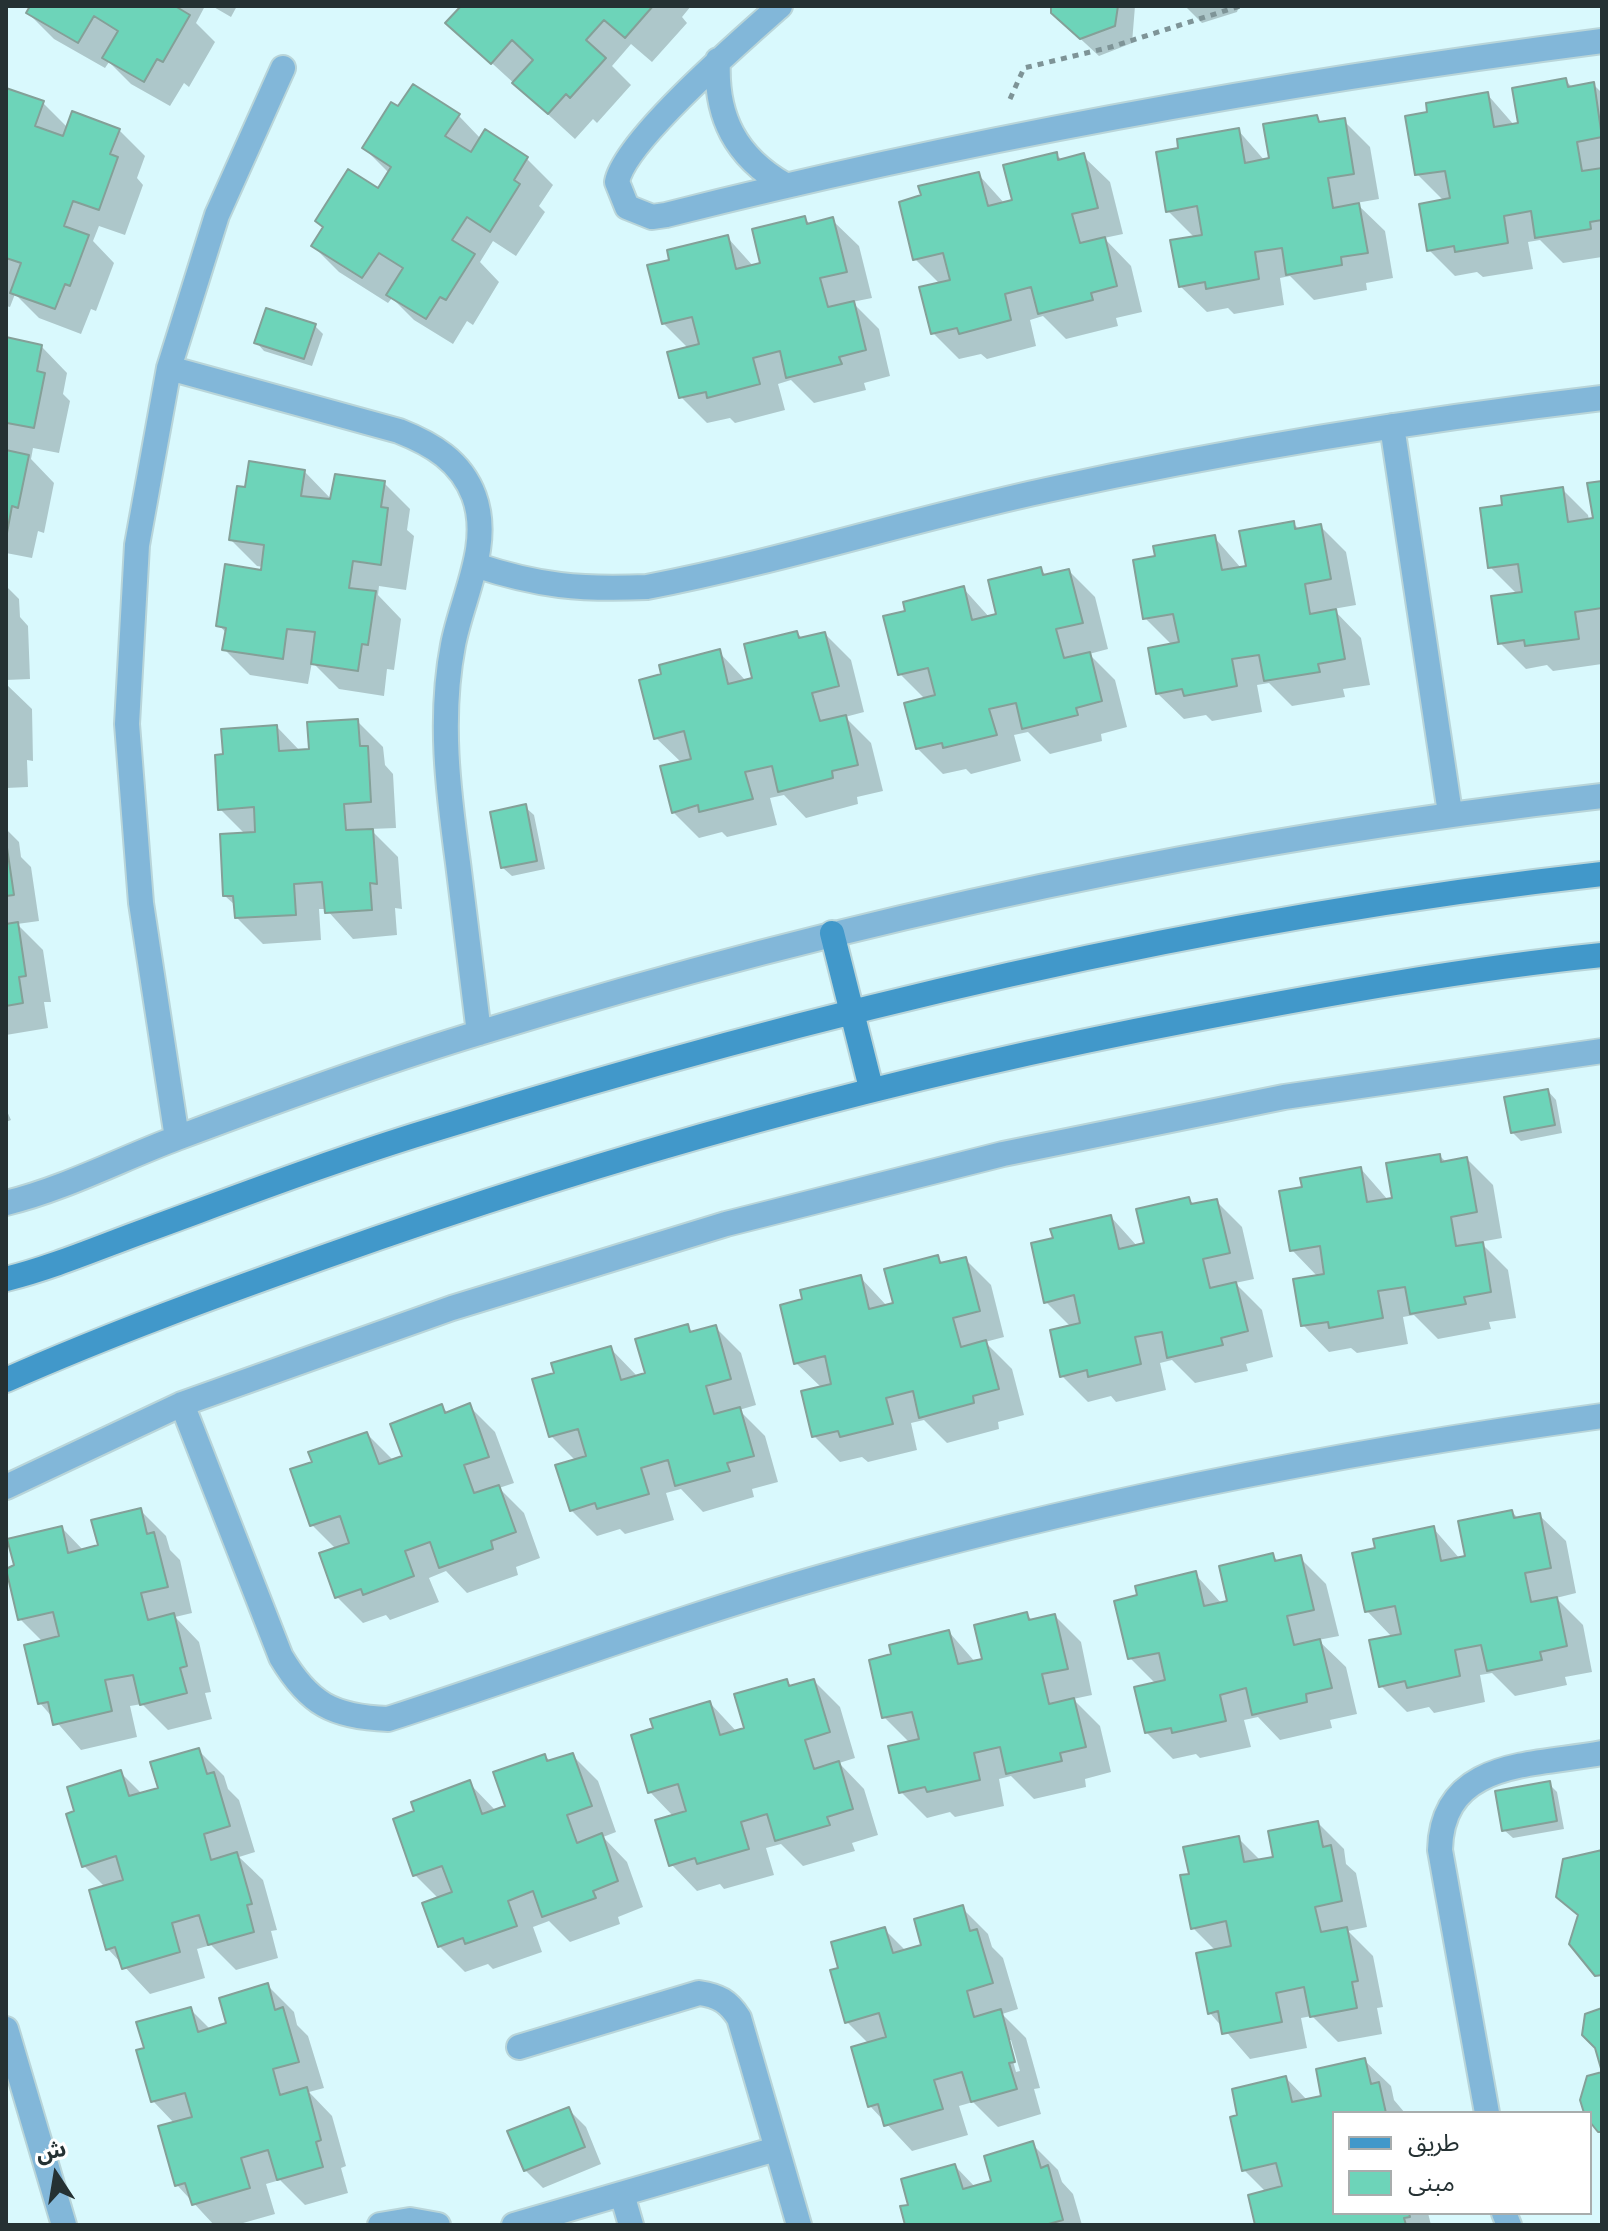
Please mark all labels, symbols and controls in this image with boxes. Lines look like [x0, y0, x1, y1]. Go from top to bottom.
legend [1332, 2111, 1592, 2215]
text: طريق [1408, 2129, 1460, 2157]
north arrow [16, 2135, 96, 2215]
text: ش [34, 2136, 68, 2166]
text: مبنى [1408, 2169, 1455, 2197]

